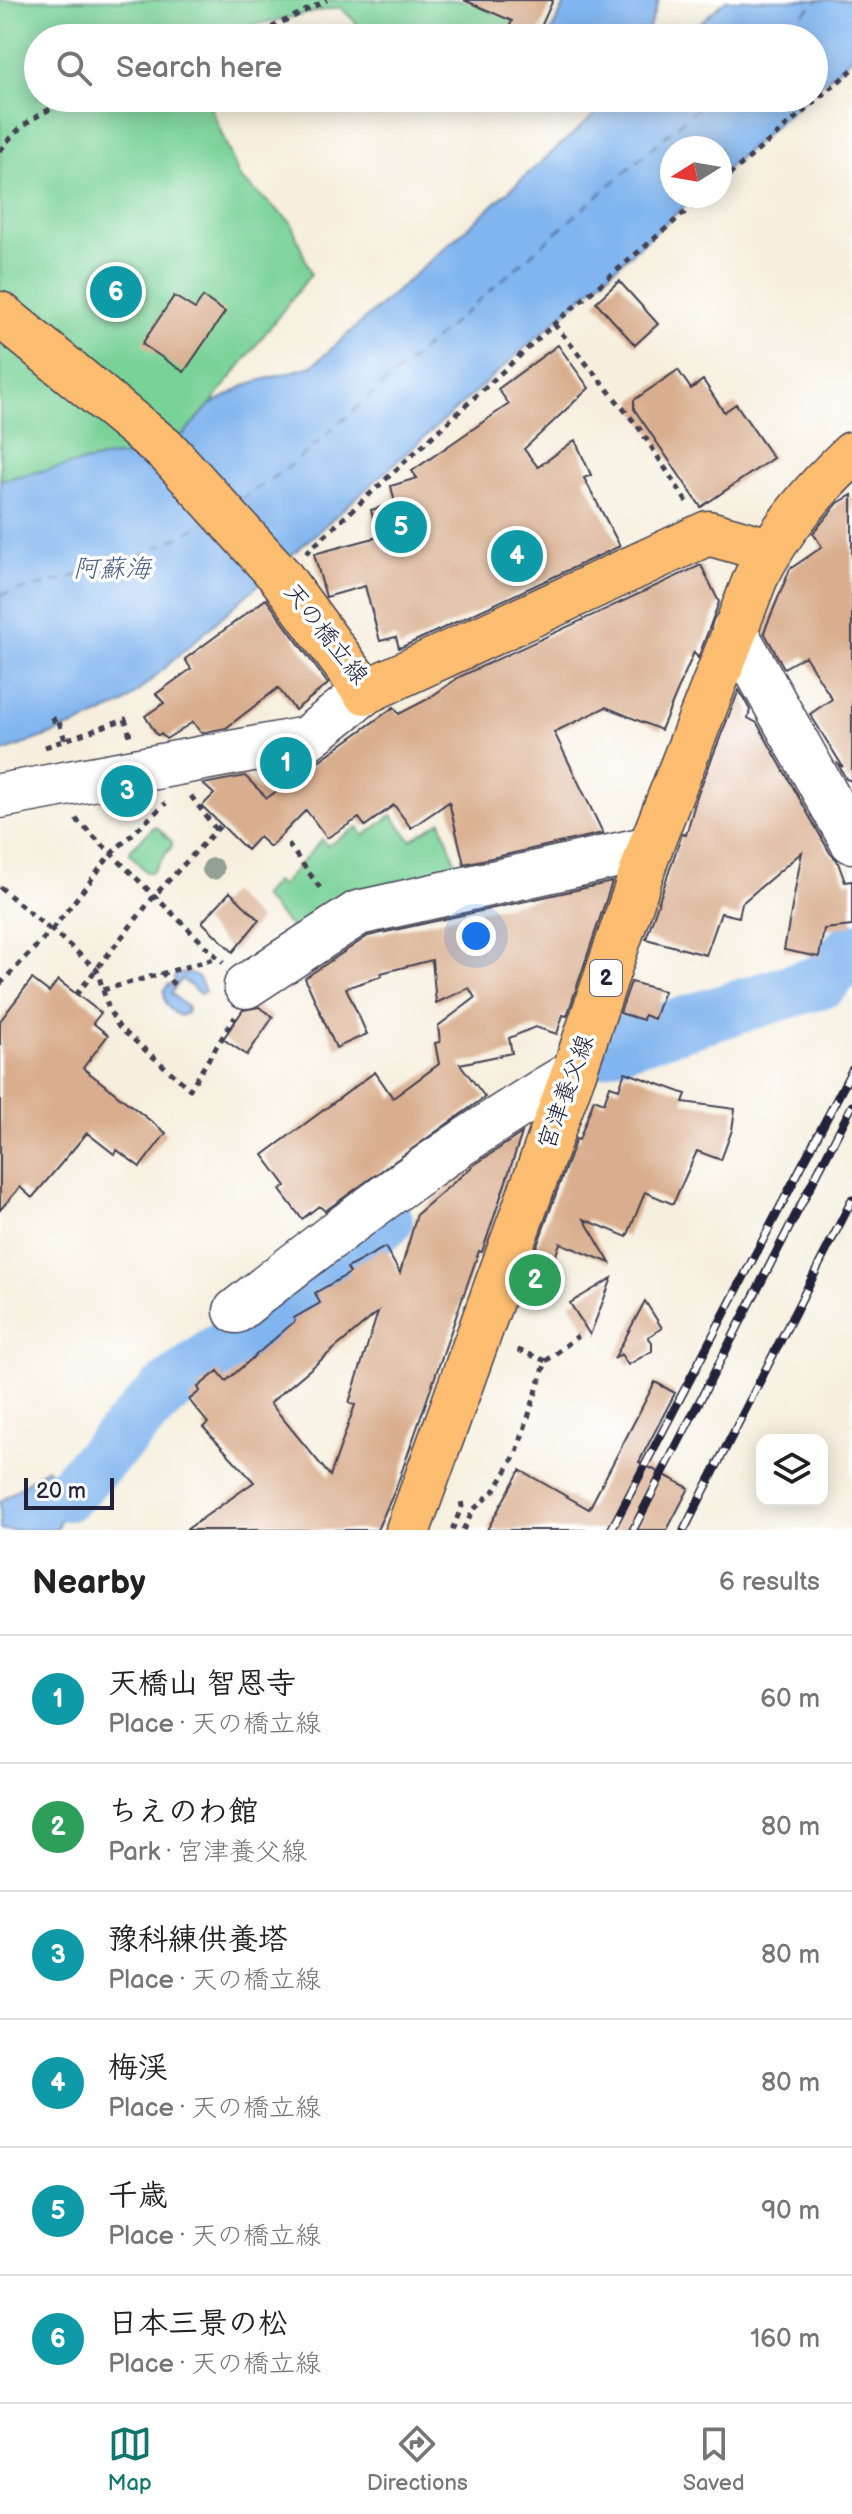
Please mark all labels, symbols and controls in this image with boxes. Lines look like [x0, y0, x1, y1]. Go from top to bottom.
search box [24, 24, 828, 112]
icon: search [52, 46, 96, 90]
text: Search here [116, 50, 282, 86]
north arrow [660, 136, 732, 208]
pin: 6 [90, 262, 142, 322]
pin: 5 [375, 497, 427, 557]
pin: 4 [491, 526, 543, 586]
water label: 阿蘇海 [73, 554, 153, 585]
street label: 天の橋立線 [278, 578, 374, 690]
pin: 1 [260, 733, 312, 793]
pin: 3 [101, 761, 153, 821]
your location [456, 916, 496, 956]
road number: 2 [590, 960, 622, 996]
street label: 宮津養父線 [532, 1031, 600, 1153]
pin: 2 [509, 1250, 561, 1310]
map controls [756, 1434, 828, 1506]
button: layers [756, 1434, 828, 1506]
scale bar [24, 1474, 114, 1510]
text: 20 m [36, 1478, 86, 1505]
text: Nearby [32, 1562, 146, 1603]
text: 6 results [719, 1567, 820, 1598]
text: 天橋山 智恩寺 [108, 1666, 296, 1702]
text: 1 [53, 1684, 63, 1715]
text: 60 m [760, 1684, 820, 1715]
text: Place · 天の橋立線 [108, 1709, 321, 1740]
text: ちえのわ館 [108, 1794, 258, 1830]
text: 2 [50, 1812, 66, 1843]
text: 80 m [761, 1812, 820, 1843]
text: Park · 宮津養父線 [108, 1837, 307, 1868]
text: 豫科練供養塔 [108, 1922, 288, 1958]
text: 3 [50, 1940, 66, 1971]
text: 80 m [761, 1940, 820, 1971]
text: Place · 天の橋立線 [108, 1965, 321, 1996]
text: 梅渓 [108, 2050, 168, 2086]
text: 4 [50, 2068, 66, 2099]
text: 80 m [761, 2068, 820, 2099]
text: Place · 天の橋立線 [108, 2093, 321, 2124]
text: 千歳 [108, 2178, 168, 2214]
text: 5 [50, 2196, 66, 2227]
text: 90 m [761, 2196, 820, 2227]
text: Place · 天の橋立線 [108, 2221, 321, 2252]
text: 日本三景の松 [108, 2306, 288, 2342]
text: 6 [50, 2324, 66, 2355]
text: 160 m [750, 2324, 820, 2355]
text: Place · 天の橋立線 [108, 2349, 321, 2380]
tab: Map [107, 2422, 152, 2497]
tab: Directions [367, 2422, 468, 2497]
tab: Saved [683, 2422, 745, 2497]

